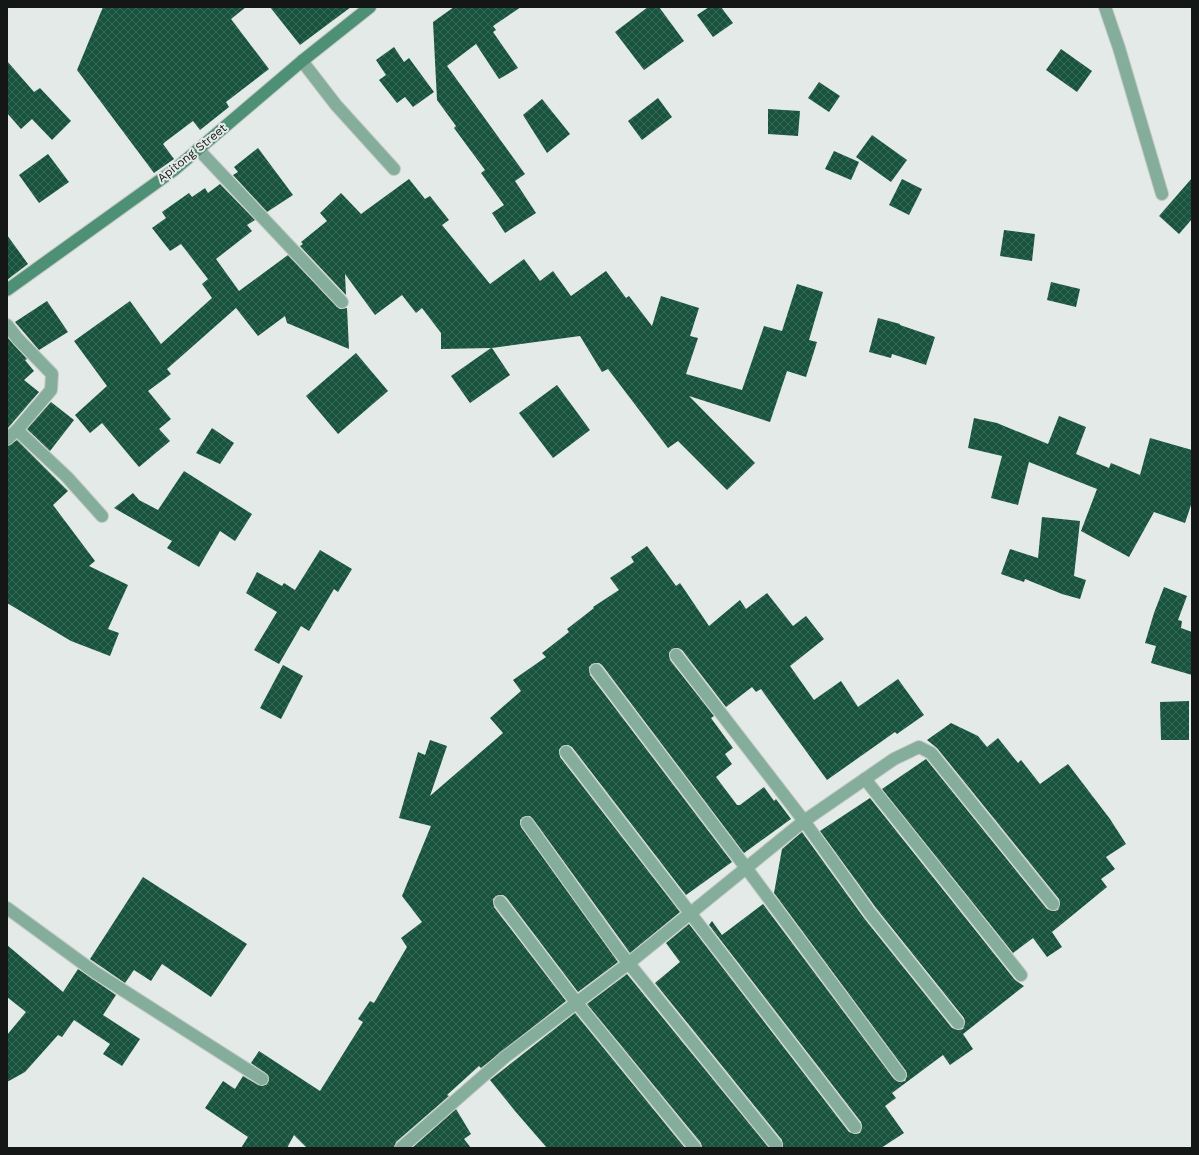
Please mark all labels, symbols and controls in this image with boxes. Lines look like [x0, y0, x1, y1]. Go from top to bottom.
street label: Apitong Street [155, 121, 229, 185]

